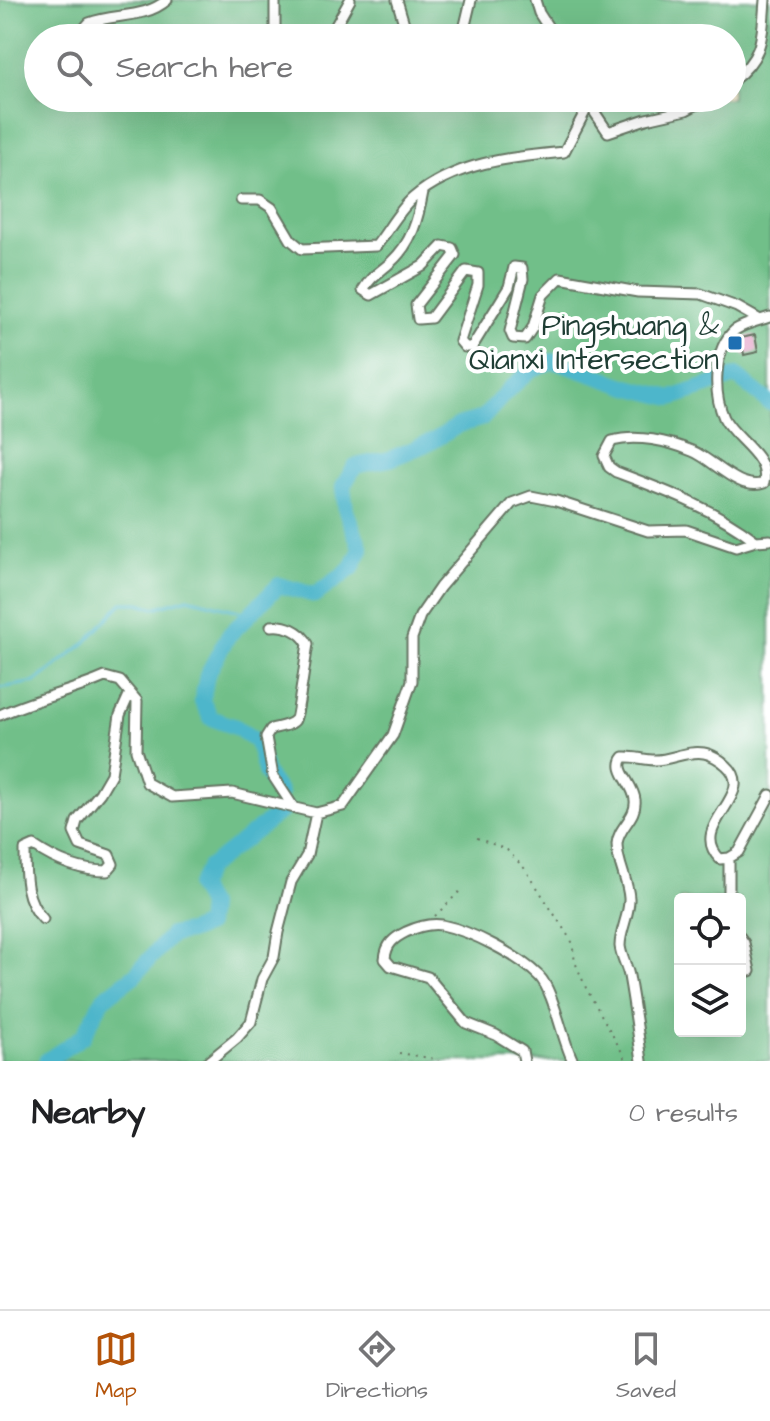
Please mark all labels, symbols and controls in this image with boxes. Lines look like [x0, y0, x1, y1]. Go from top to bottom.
search box [24, 24, 746, 112]
icon: search [52, 46, 96, 90]
text: Search here [116, 47, 293, 89]
place label: Pingshuang & Qianxi Intersection [469, 305, 720, 381]
marker: Pingshuang & Qianxi Intersection [726, 334, 744, 352]
map controls [674, 893, 746, 1037]
button: locate [674, 893, 746, 965]
button: layers [674, 965, 746, 1037]
text: Nearby [32, 1089, 146, 1137]
text: 0 results [629, 1095, 738, 1131]
tab: Map [94, 1327, 138, 1406]
tab: Directions [326, 1327, 428, 1406]
tab: Saved [616, 1327, 676, 1406]

